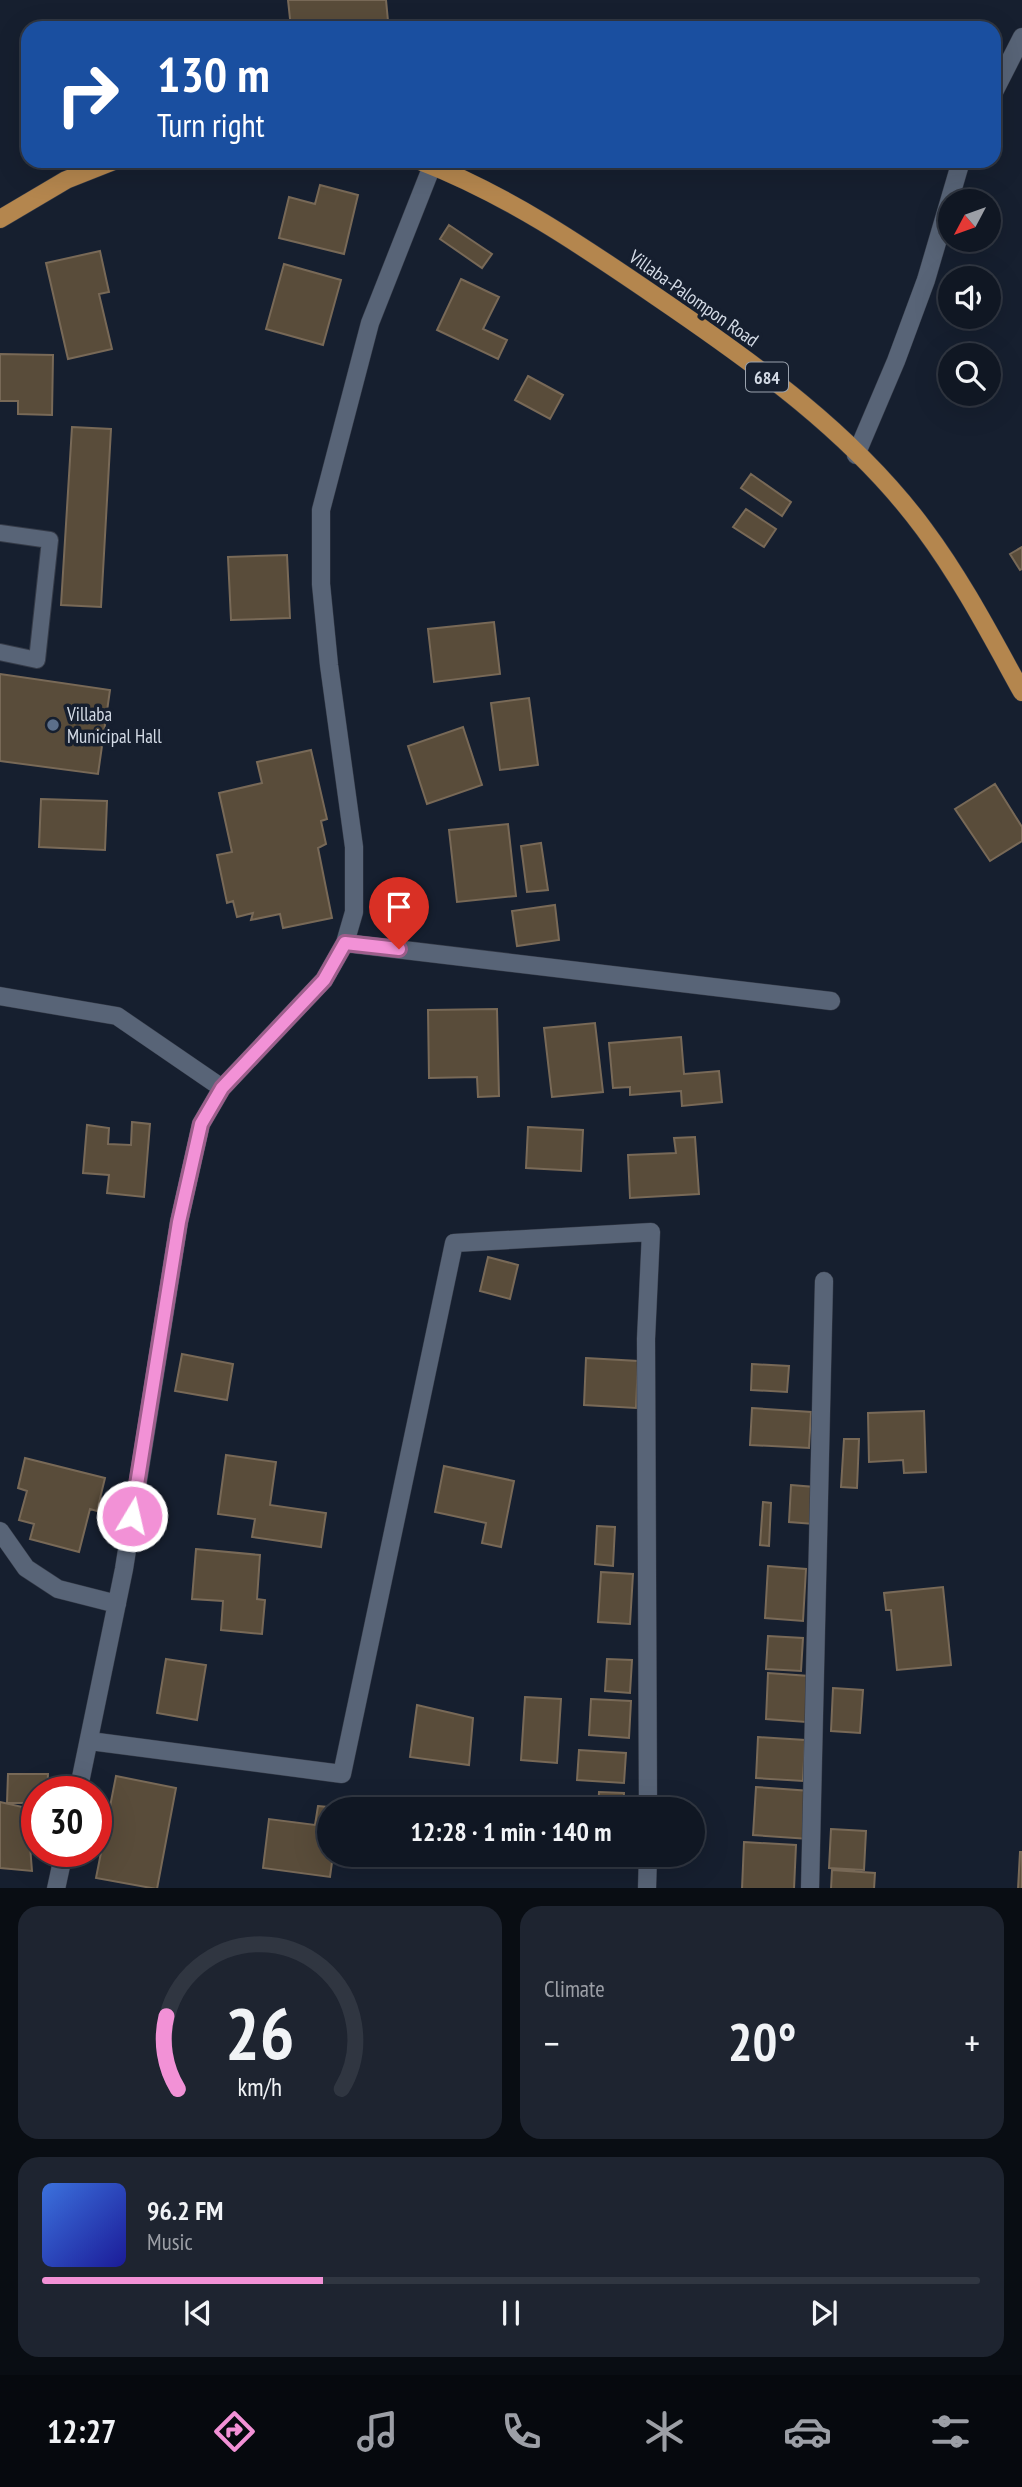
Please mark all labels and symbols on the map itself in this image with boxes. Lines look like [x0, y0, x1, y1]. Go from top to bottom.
north arrow [938, 189, 1001, 252]
street label: Villaba-Palompon Road [624, 244, 763, 352]
road number: 684 [746, 362, 788, 391]
place label: Villaba Municipal Hall [66, 702, 162, 748]
marker: Villaba Municipal Hall [45, 717, 61, 733]
pin [369, 877, 429, 949]
position arrow [95, 1479, 169, 1553]
speed limit sign: 30 [21, 1776, 112, 1867]

